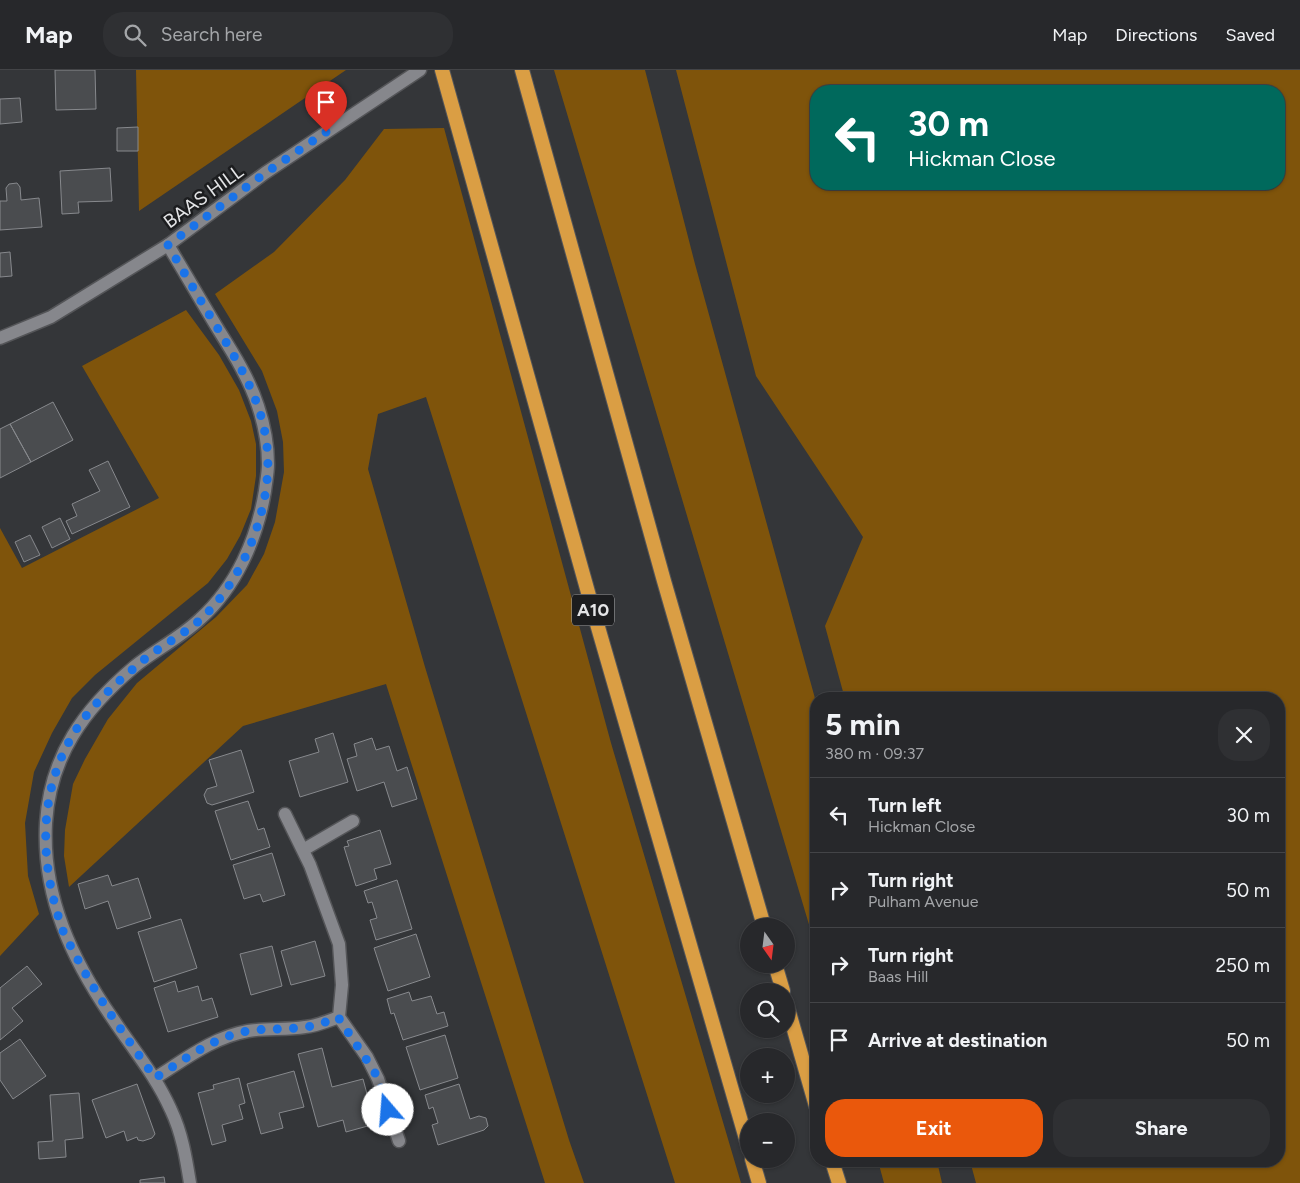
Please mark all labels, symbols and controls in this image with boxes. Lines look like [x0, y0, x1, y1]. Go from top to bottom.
search box [103, 12, 453, 57]
text: Map [25, 20, 73, 49]
icon: search [121, 21, 149, 49]
text: Search here [161, 23, 262, 46]
text: Map [1052, 24, 1087, 46]
text: Directions [1115, 24, 1197, 46]
text: Saved [1225, 24, 1275, 46]
pin [305, 81, 347, 132]
icon: arrive [312, 88, 340, 116]
text: 30 m [908, 103, 989, 145]
icon: left [825, 105, 890, 170]
text: Hickman Close [908, 145, 1056, 172]
street label: BAAS HILL [159, 160, 248, 233]
road number: A10 [572, 594, 614, 626]
text: 5 min [825, 706, 901, 743]
button: close [1218, 709, 1270, 761]
text: 380 m · 09:37 [825, 744, 924, 763]
text: Turn left [868, 794, 942, 817]
icon: left [825, 801, 853, 829]
text: 30 m [1227, 804, 1270, 827]
text: Hickman Close [868, 817, 975, 836]
text: Turn right [868, 869, 954, 892]
icon: right [825, 876, 853, 904]
text: 50 m [1226, 879, 1270, 902]
text: Pulham Avenue [868, 892, 978, 911]
north arrow [740, 918, 795, 972]
map controls [740, 918, 795, 1168]
text: Turn right [868, 944, 954, 967]
icon: right [825, 951, 853, 979]
text: 250 m [1215, 954, 1270, 977]
text: Baas Hill [868, 967, 928, 986]
button: search [740, 983, 795, 1038]
icon: arrive [825, 1026, 853, 1054]
text: Arrive at destination [868, 1029, 1047, 1052]
text: 50 m [1226, 1029, 1270, 1052]
button: + [740, 1048, 795, 1103]
position arrow [361, 1083, 413, 1135]
button: Exit [825, 1099, 1043, 1157]
button: Share [1053, 1099, 1270, 1157]
button: − [740, 1113, 795, 1168]

